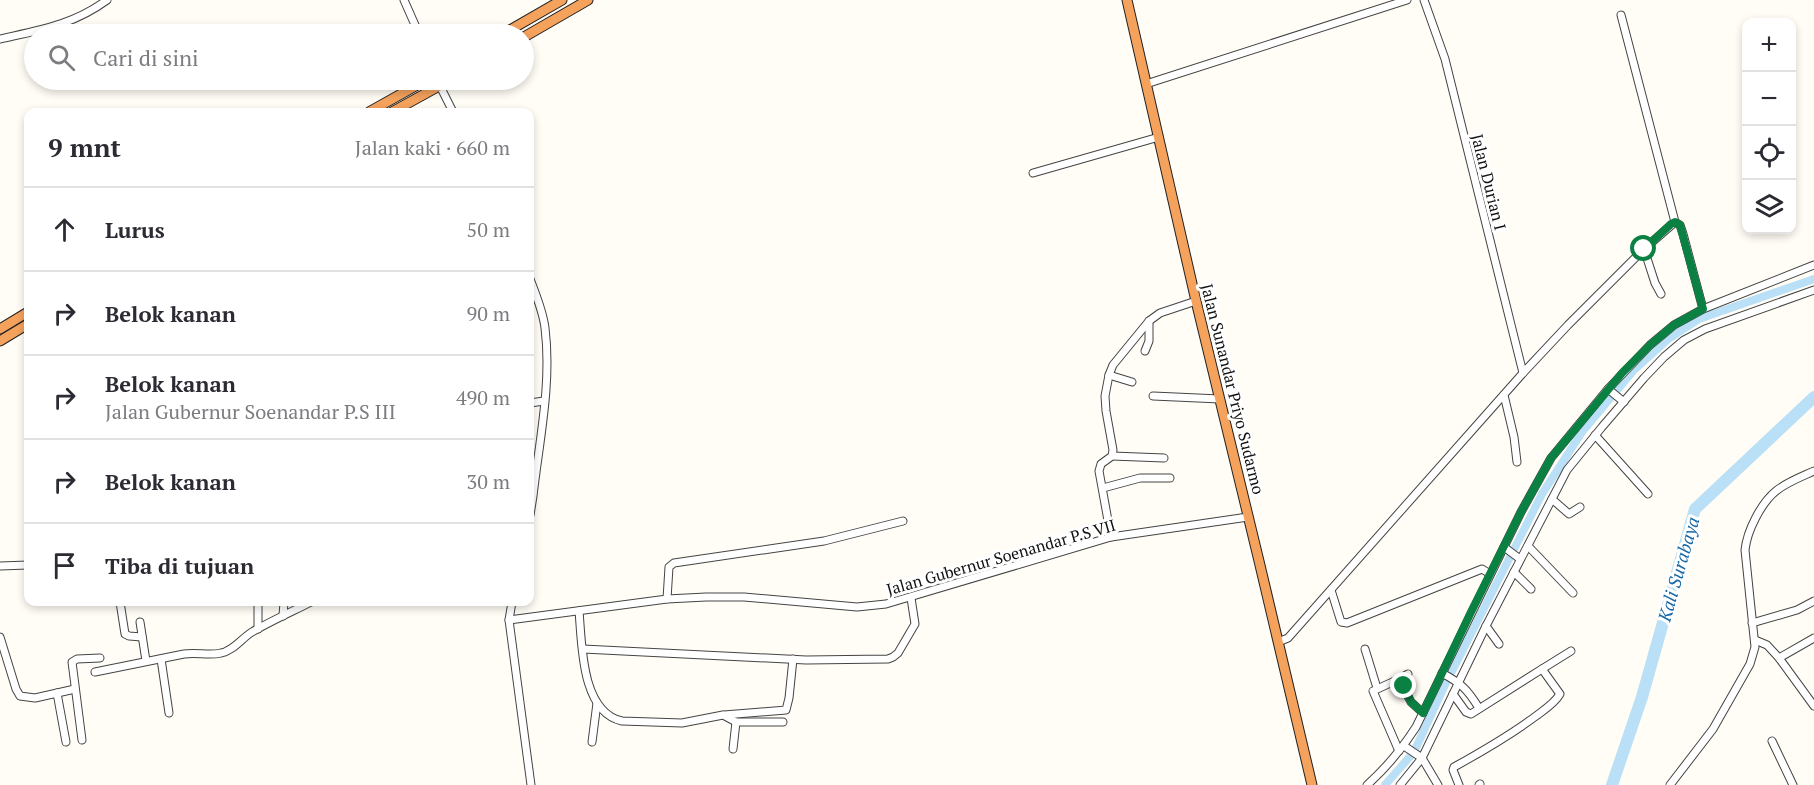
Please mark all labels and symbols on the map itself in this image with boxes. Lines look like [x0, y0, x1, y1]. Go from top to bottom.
street label: Jalan Durian I [1466, 132, 1512, 232]
route start [1630, 235, 1656, 261]
street label: Jalan Sunandar Priyo Sudarmo [1196, 281, 1270, 497]
street label: Jalan Gubernur Soenandar P.S VII [884, 514, 1118, 600]
water label: Kali Surabaya [1651, 514, 1704, 625]
route end [1390, 672, 1416, 698]

